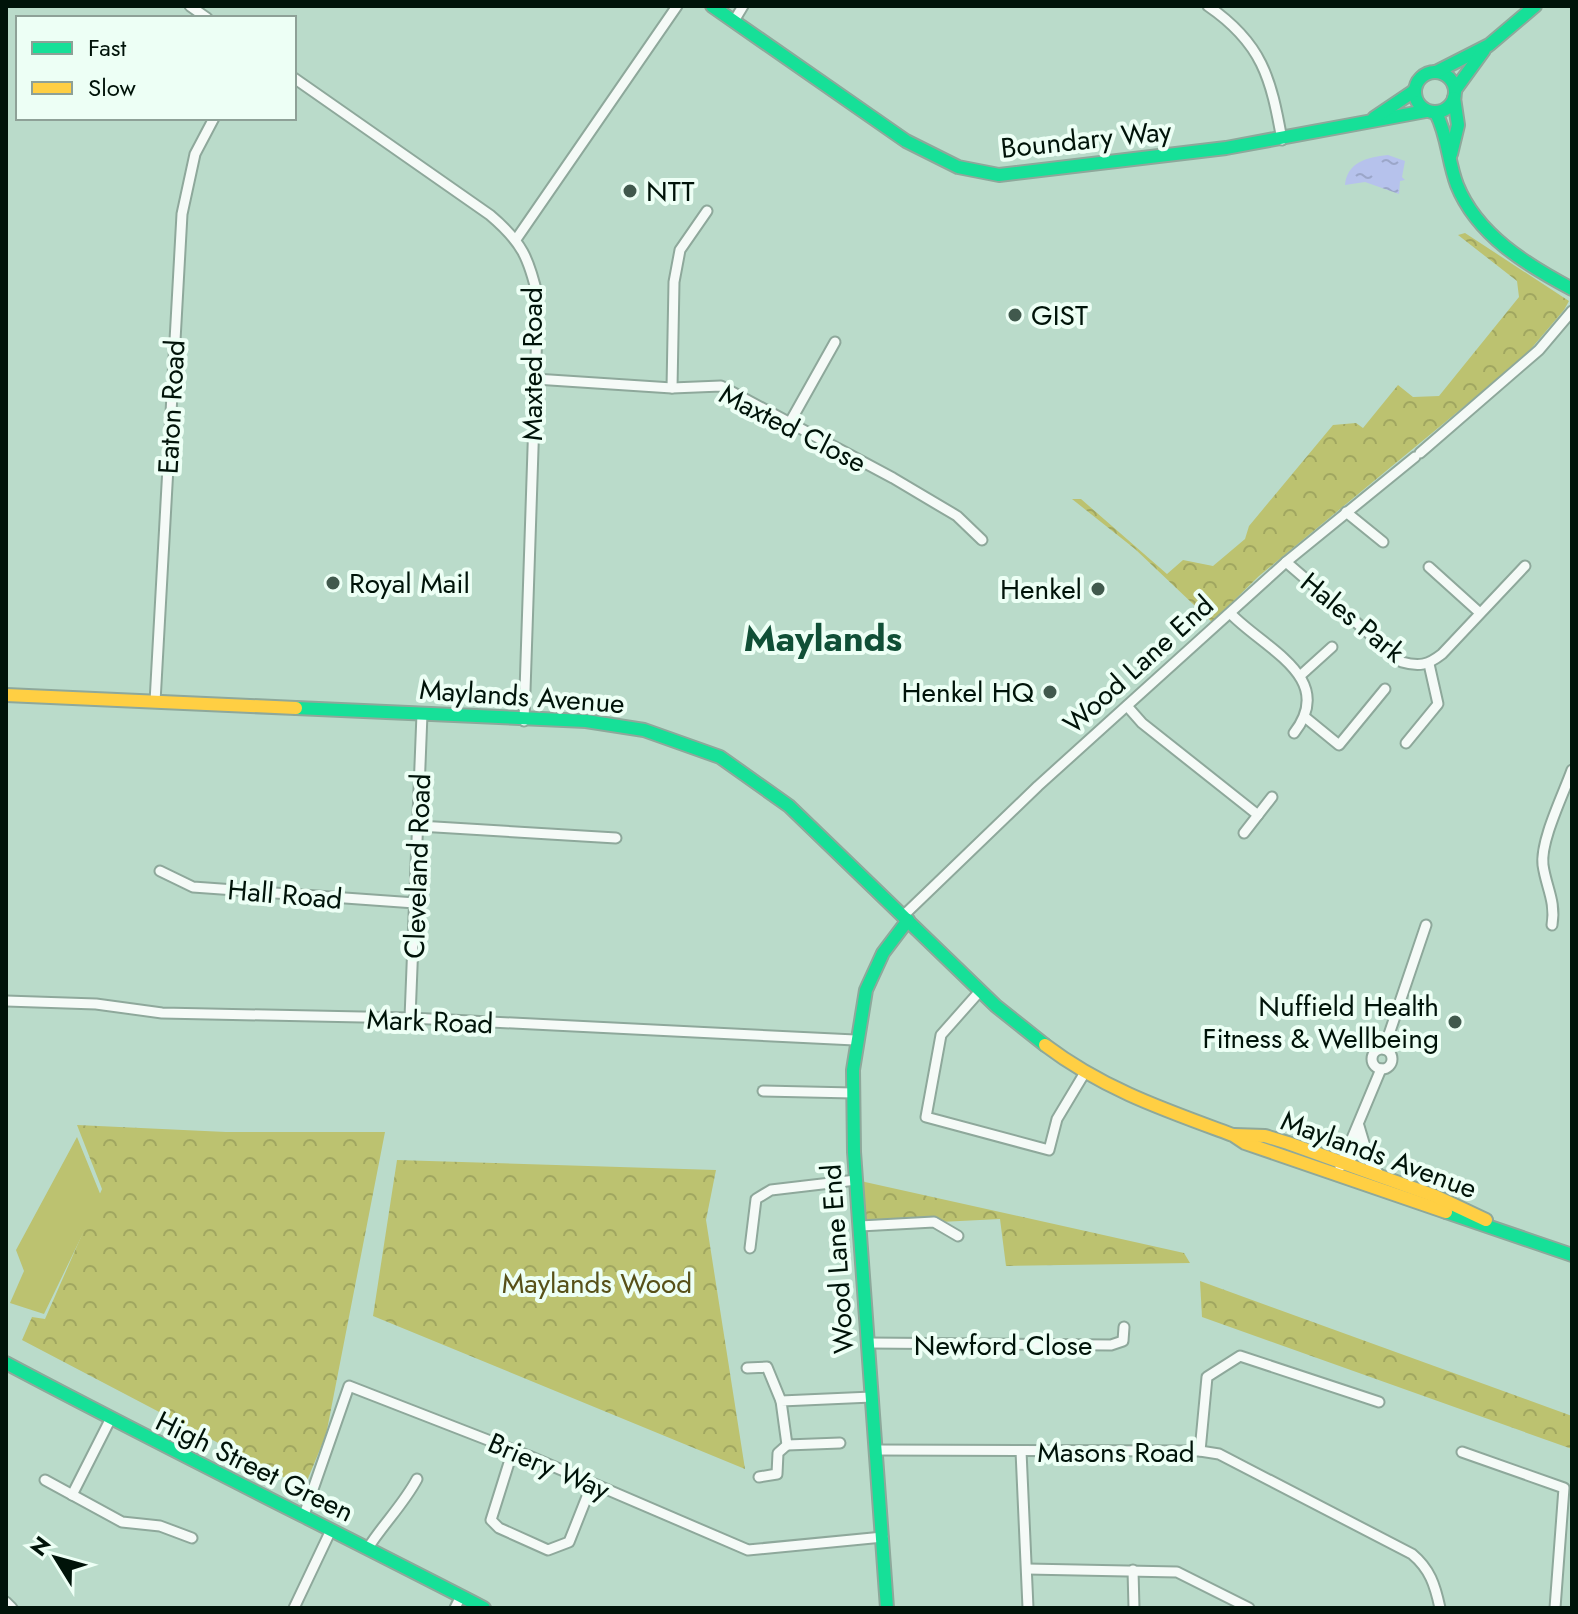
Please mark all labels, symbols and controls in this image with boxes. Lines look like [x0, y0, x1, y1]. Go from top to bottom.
legend [16, 16, 296, 120]
text: Fast [88, 30, 126, 65]
text: Slow [88, 70, 136, 105]
street label: Boundary Way [999, 110, 1174, 169]
place label: NTT [646, 171, 695, 212]
marker: NTT [621, 182, 639, 200]
street label: Maxted Road [512, 287, 553, 441]
place label: GIST [1031, 295, 1088, 336]
marker: GIST [1006, 306, 1024, 324]
street label: Eaton Road [148, 339, 195, 475]
street label: Maxted Close [712, 374, 873, 483]
street label: Hales Park [1292, 562, 1414, 673]
place label: Royal Mail [349, 563, 470, 604]
place label: Henkel [1000, 569, 1082, 610]
marker: Royal Mail [324, 574, 342, 592]
marker: Henkel [1089, 580, 1107, 598]
street label: Wood Lane End [1054, 586, 1223, 743]
district label: Maylands [744, 612, 902, 664]
street label: Maylands Avenue [418, 669, 626, 724]
place label: Henkel HQ [902, 672, 1035, 713]
marker: Henkel HQ [1041, 683, 1059, 701]
street label: Cleveland Road [394, 773, 441, 959]
street label: Hall Road [226, 869, 344, 920]
place label: Nuffield Health Fitness & Wellbeing [1203, 986, 1439, 1059]
street label: Mark Road [366, 999, 494, 1044]
marker: Nuffield Health Fitness & Wellbeing [1446, 1013, 1464, 1031]
street label: Maylands Avenue [1275, 1100, 1483, 1209]
street label: Wood Lane End [810, 1163, 865, 1355]
park label: Maylands Wood [502, 1263, 692, 1304]
street label: Newford Close [914, 1325, 1092, 1366]
street label: High Street Green [149, 1401, 361, 1532]
street label: Briery Way [482, 1422, 617, 1511]
street label: Masons Road [1037, 1432, 1195, 1473]
north arrow [16, 1518, 96, 1598]
text: N [22, 1529, 58, 1563]

